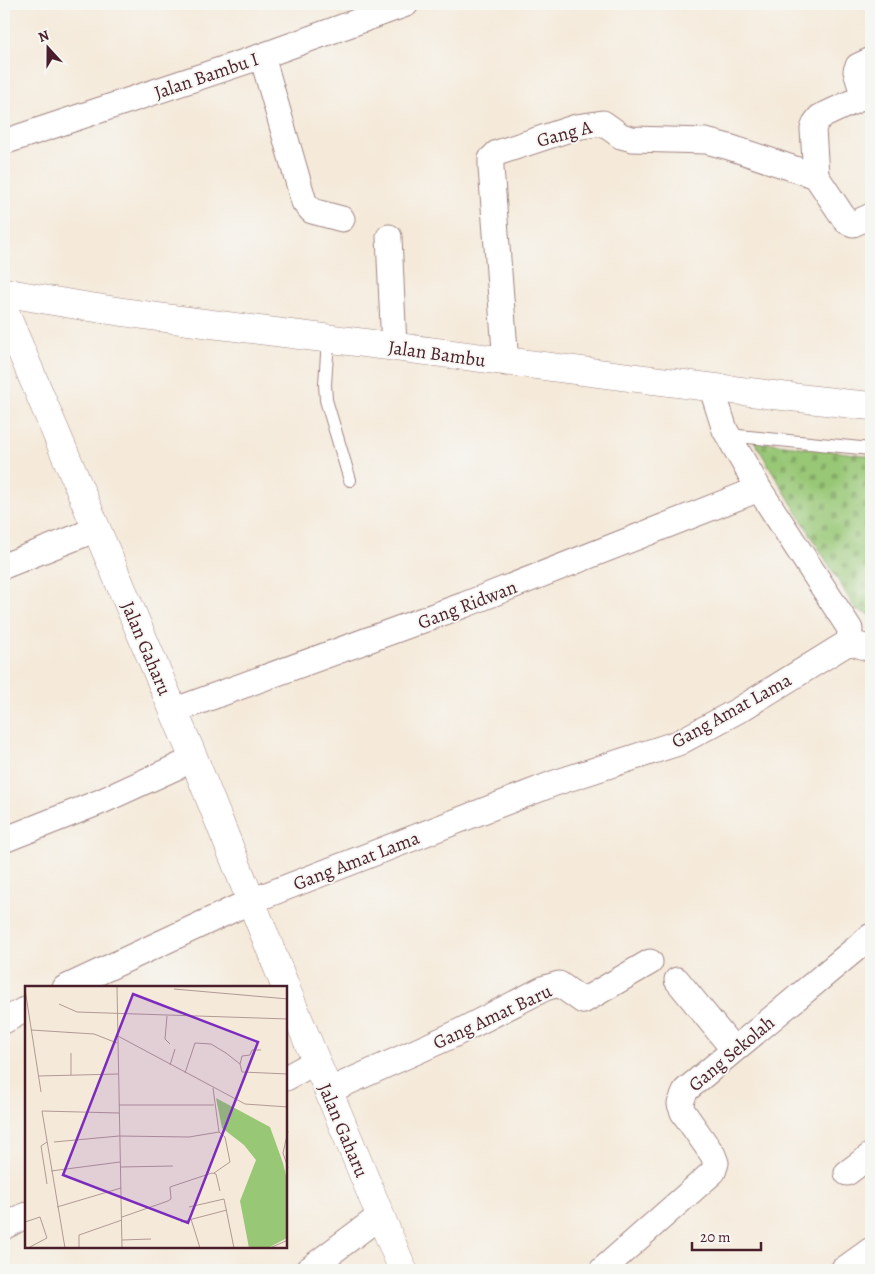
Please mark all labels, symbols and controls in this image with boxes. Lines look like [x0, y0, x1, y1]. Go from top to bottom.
north arrow [22, 22, 72, 72]
text: N [35, 26, 52, 47]
street label: Jalan Bambu I [151, 46, 262, 106]
street label: Gang A [534, 114, 596, 154]
street label: Jalan Bambu [386, 334, 488, 374]
street label: Gang Ridwan [414, 574, 521, 636]
street label: Jalan Gaharu [115, 597, 178, 700]
street label: Gang Amat Lama [667, 667, 796, 755]
street label: Gang Amat Lama [289, 825, 424, 897]
street label: Gang Amat Baru [429, 978, 557, 1056]
inset map [25, 986, 288, 1249]
street label: Gang Sekolah [683, 1010, 780, 1098]
street label: Jalan Gaharu [312, 1079, 375, 1182]
scale bar [692, 1219, 761, 1251]
text: 20 m [700, 1227, 731, 1247]

